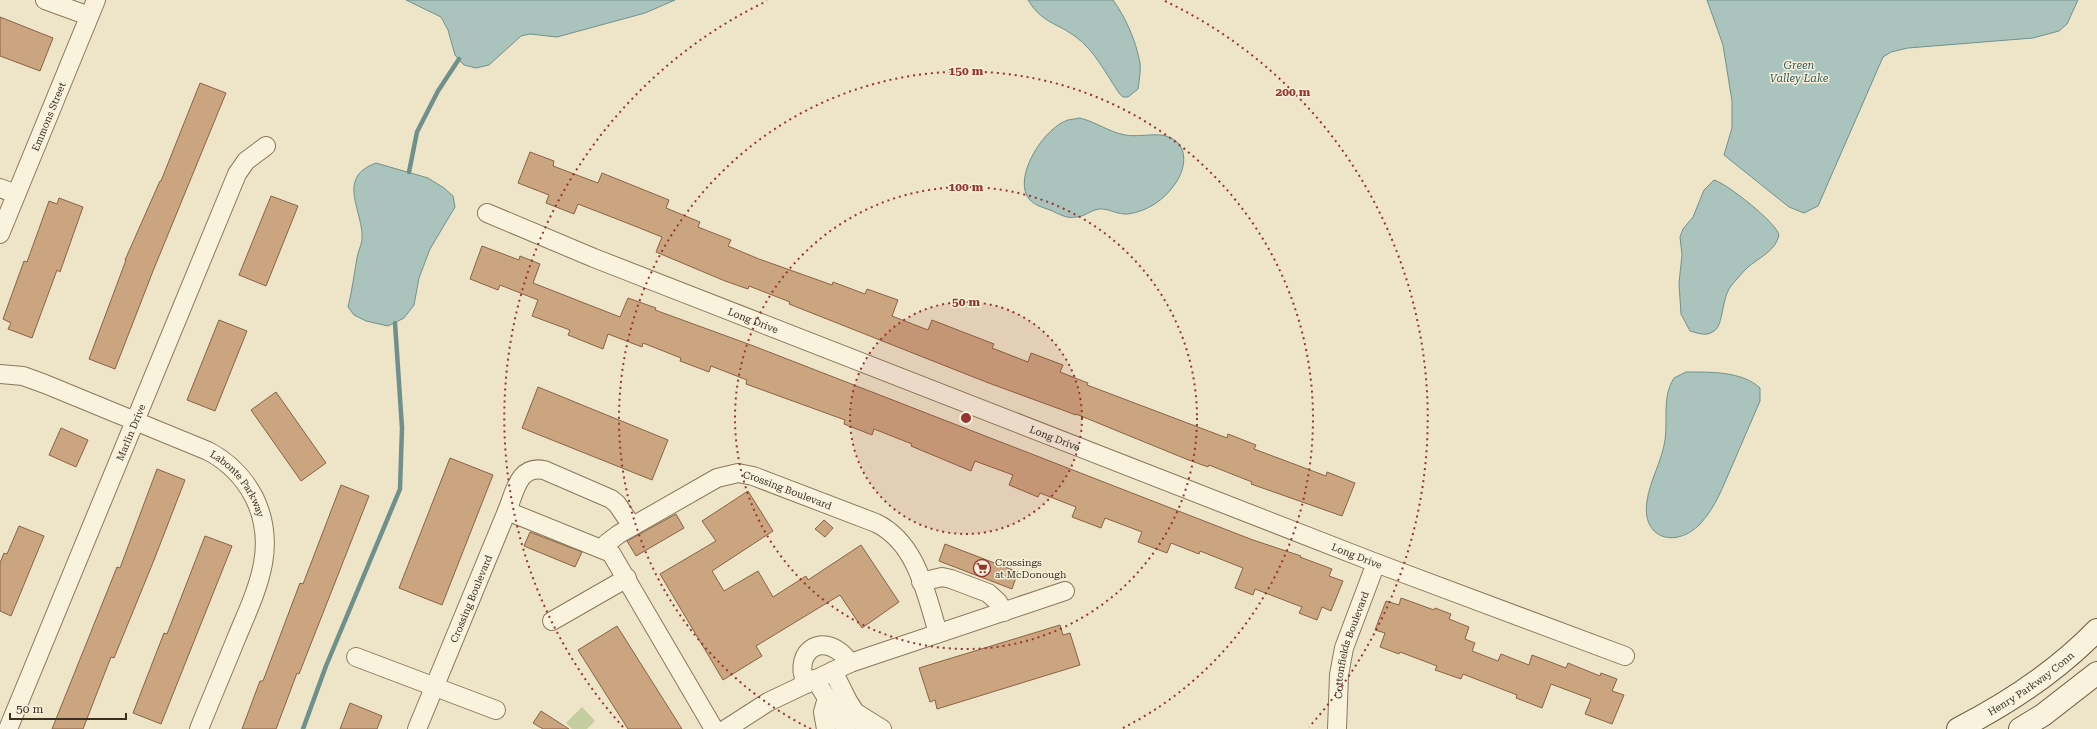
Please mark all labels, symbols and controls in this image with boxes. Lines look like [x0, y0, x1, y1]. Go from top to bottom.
water label: Green Valley Lake [1770, 59, 1829, 85]
text: 150 m [949, 64, 984, 78]
street label: Emmons Street [29, 80, 67, 152]
text: 200 m [1276, 85, 1311, 99]
text: 100 m [949, 180, 984, 194]
text: 50 m [952, 295, 980, 309]
street label: Long Drive [726, 305, 780, 335]
street label: Marlin Drive [114, 402, 147, 462]
centre of rings [959, 411, 973, 425]
street label: Long Drive [1028, 423, 1082, 453]
street label: Labonte Parkway [208, 448, 267, 518]
street label: Crossing Boulevard [742, 469, 834, 511]
street label: Long Drive [1330, 541, 1384, 570]
street label: Crossing Boulevard [448, 553, 494, 644]
place label: Crossings at McDonough [995, 557, 1067, 580]
supermarket icon: Crossings at McDonough [972, 558, 992, 578]
street label: Cottonfields Boulevard [1333, 589, 1371, 699]
street label: Henry Parkway Conn [1986, 649, 2076, 717]
scale bar [10, 695, 126, 721]
text: 50 m [16, 702, 43, 716]

